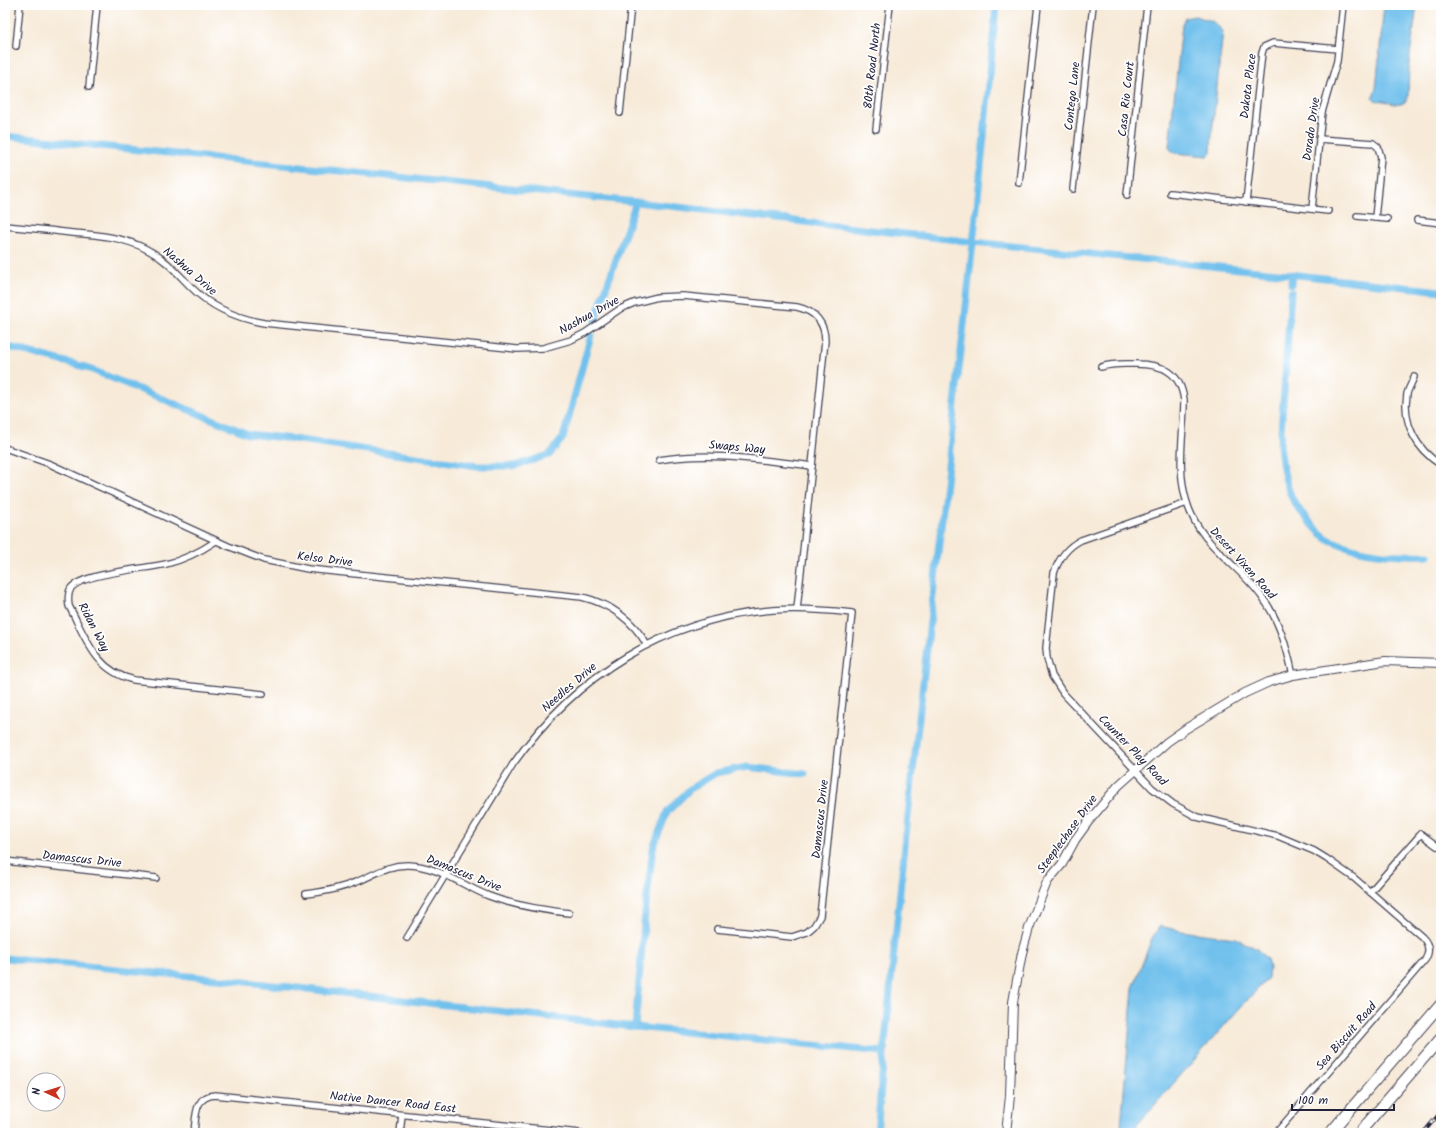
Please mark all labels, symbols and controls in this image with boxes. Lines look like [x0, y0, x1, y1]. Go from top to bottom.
street label: 80th Road North [859, 22, 886, 110]
street label: Dakota Place [1235, 52, 1262, 120]
street label: Contego Lane [1059, 60, 1086, 131]
street label: Casa Rio Court [1113, 60, 1140, 138]
street label: Dorado Drive [1298, 95, 1325, 162]
street label: Nashua Drive [158, 242, 221, 301]
street label: Nashua Drive [556, 291, 623, 340]
street label: Swaps Way [708, 436, 766, 459]
street label: Desert Vixen Road [1205, 523, 1281, 605]
street label: Kelso Drive [296, 547, 354, 572]
street label: Ridan Way [73, 599, 115, 656]
street label: Needles Drive [537, 657, 602, 717]
street label: Counter Play Road [1093, 710, 1173, 791]
street label: Damascus Drive [807, 778, 834, 860]
street label: Steeplechase Drive [1032, 790, 1103, 878]
street label: Damascus Drive [41, 846, 123, 873]
street label: Damascus Drive [423, 850, 505, 897]
street label: Sea Biscuit Road [1311, 997, 1382, 1075]
north arrow [26, 1072, 66, 1112]
street label: Native Dancer Road East [329, 1086, 457, 1119]
scale bar [1292, 1086, 1394, 1112]
text: N [28, 1087, 46, 1095]
text: 100 m [1298, 1091, 1329, 1110]

